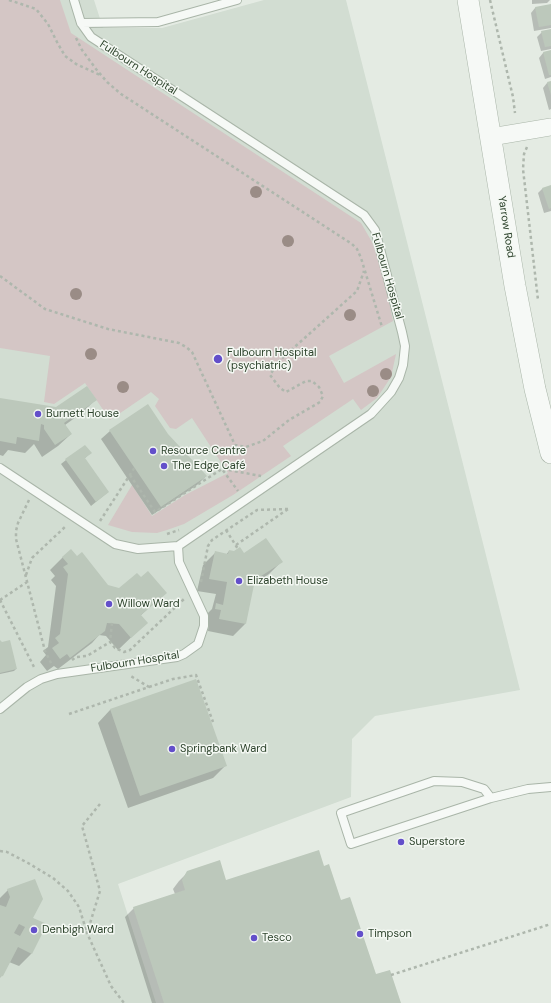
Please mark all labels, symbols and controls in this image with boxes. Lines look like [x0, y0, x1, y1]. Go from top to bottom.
street label: Fulbourn Hospital [97, 38, 179, 98]
street label: Yarrow Road [495, 195, 517, 259]
street label: Fulbourn Hospital [368, 231, 406, 321]
place label: Fulbourn Hospital (psychiatric) [227, 346, 316, 372]
marker: Fulbourn Hospital (psychiatric) [212, 353, 224, 365]
place label: Burnett House [46, 407, 119, 421]
marker: Burnett House [33, 409, 43, 419]
place label: Resource Centre [161, 444, 246, 458]
marker: Resource Centre [148, 446, 158, 456]
place label: The Edge Café [172, 459, 246, 473]
marker: The Edge Café [159, 461, 169, 471]
place label: Elizabeth House [247, 574, 328, 588]
marker: Elizabeth House [234, 576, 244, 586]
place label: Willow Ward [117, 597, 180, 611]
marker: Willow Ward [104, 599, 114, 609]
street label: Fulbourn Hospital [90, 648, 180, 676]
place label: Springbank Ward [180, 742, 267, 756]
marker: Springbank Ward [167, 744, 177, 754]
place label: Superstore [409, 835, 465, 849]
marker: Superstore [396, 837, 406, 847]
place label: Denbigh Ward [42, 923, 114, 937]
marker: Denbigh Ward [29, 925, 39, 935]
place label: Timpson [368, 927, 412, 941]
marker: Timpson [355, 929, 365, 939]
place label: Tesco [262, 931, 292, 945]
marker: Tesco [249, 933, 259, 943]

